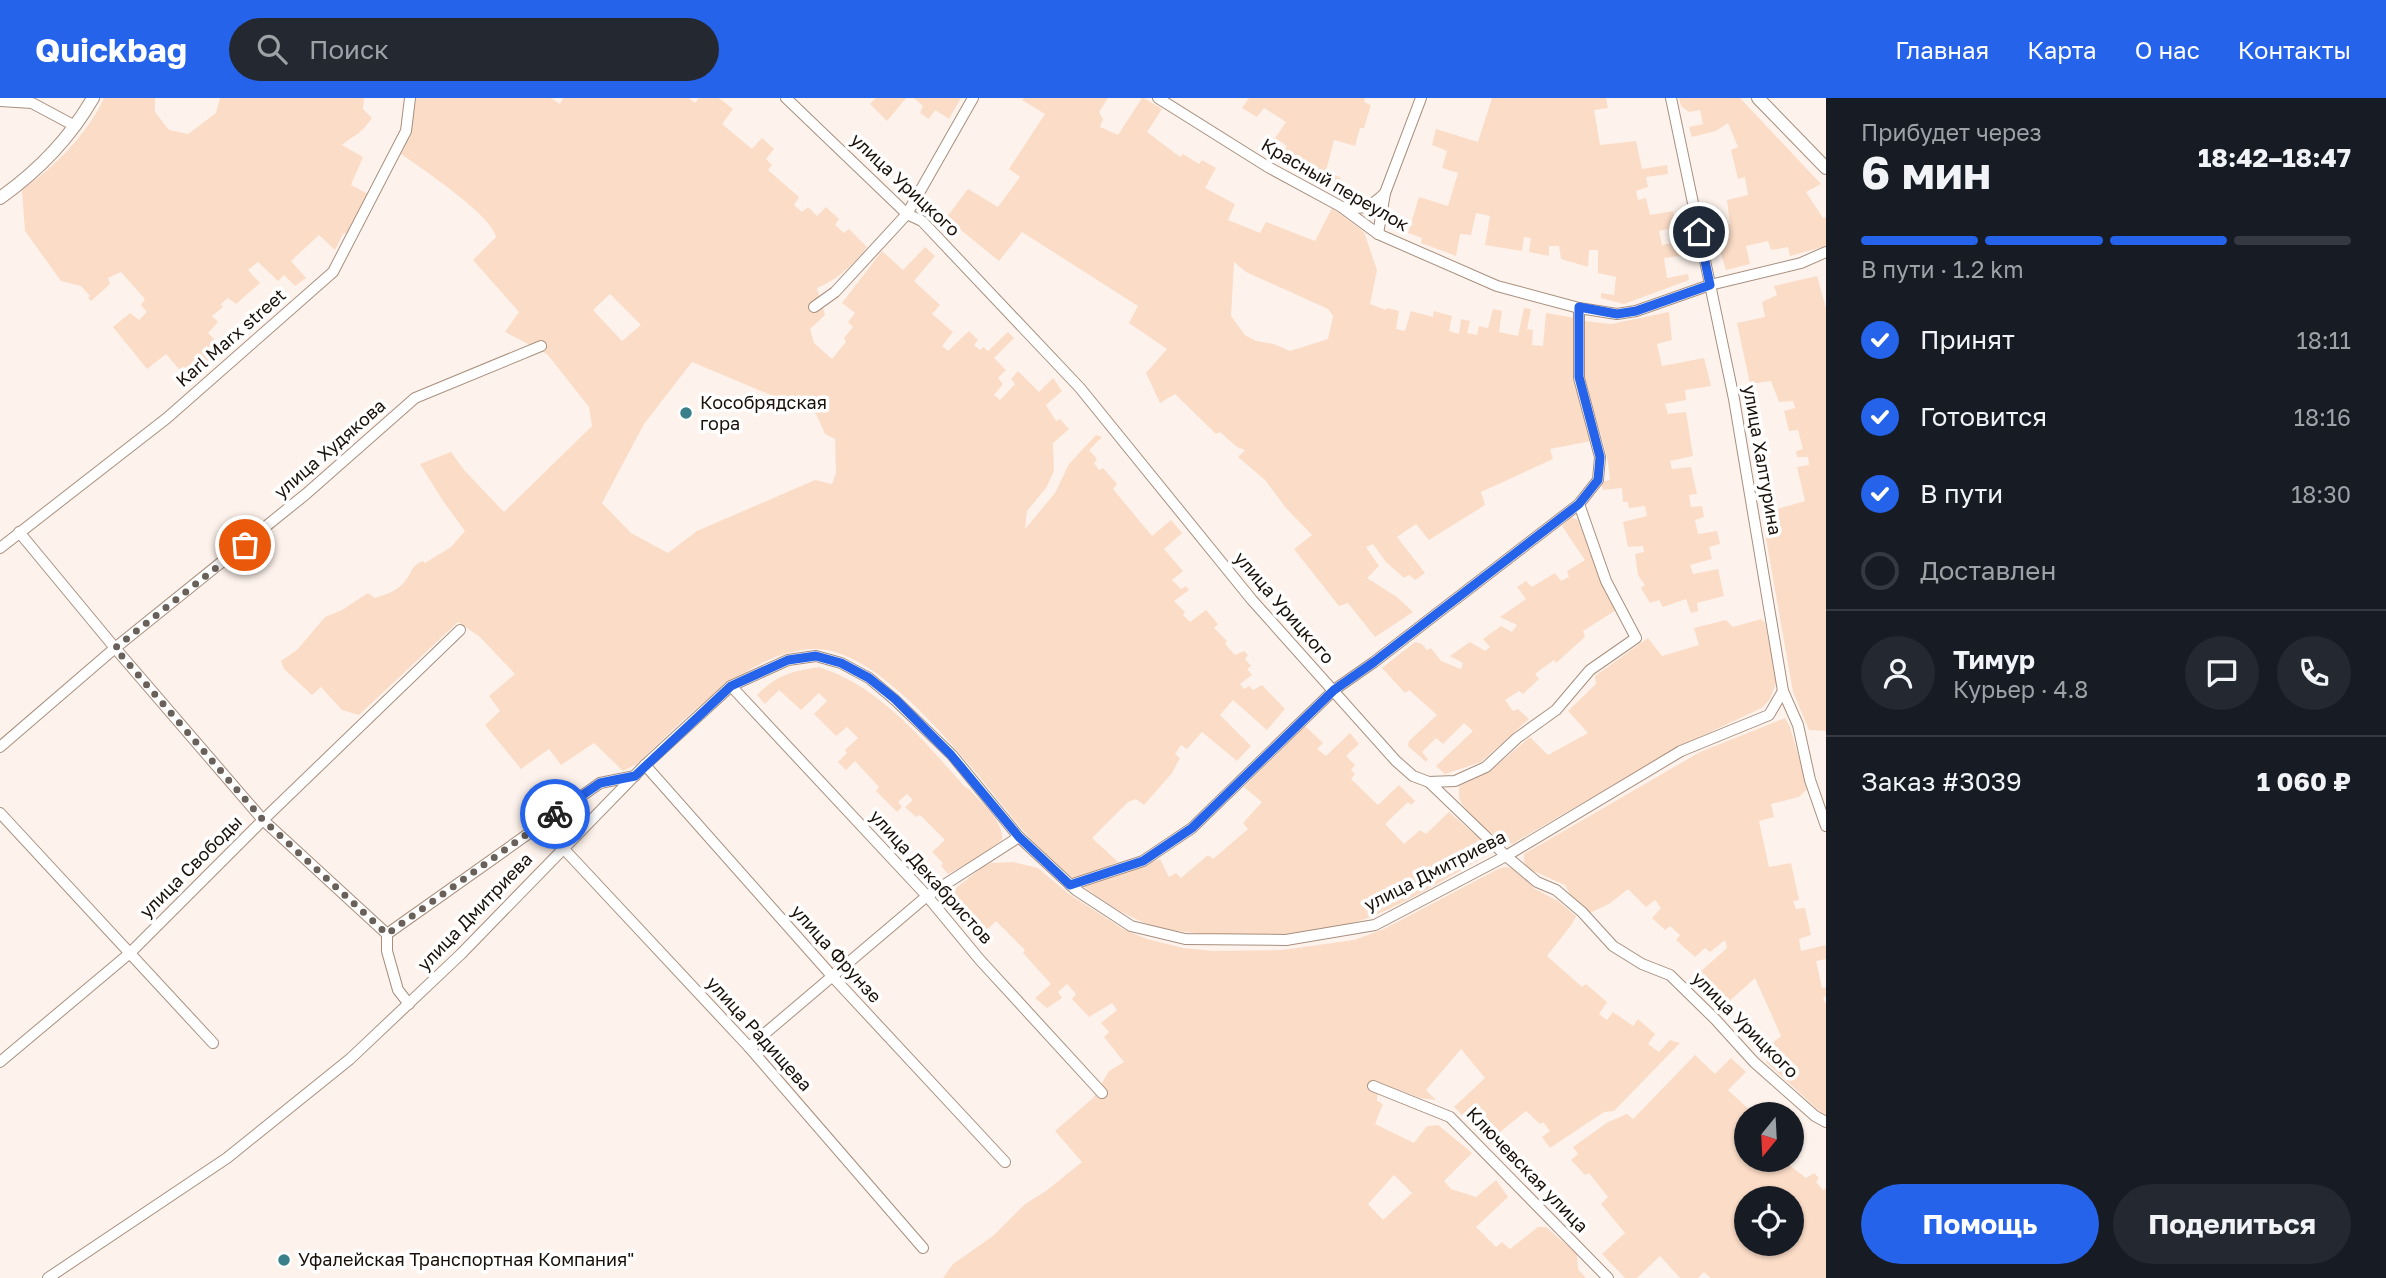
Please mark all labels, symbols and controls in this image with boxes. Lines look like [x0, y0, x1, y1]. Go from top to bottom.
search box [229, 18, 719, 81]
text: Quickbag [35, 30, 187, 69]
icon: search [253, 30, 291, 68]
text: Поиск [309, 34, 389, 65]
text: Главная [1895, 35, 1989, 64]
text: Карта [2027, 35, 2097, 64]
text: О нас [2135, 35, 2200, 64]
text: Контакты [2238, 35, 2351, 64]
text: Прибудет через [1861, 118, 2042, 146]
street label: улица Урицкого [846, 128, 965, 241]
street label: Красный переулок [1258, 133, 1413, 235]
text: 18:42–18:47 [2198, 142, 2351, 173]
text: 6 мин [1861, 144, 1991, 199]
pin [1669, 202, 1729, 262]
icon: home [1680, 213, 1718, 251]
text: В пути · 1.2 km [1861, 255, 2024, 283]
street label: Karl Marx street [171, 283, 290, 391]
icon: check [1861, 321, 1899, 359]
text: Принят [1920, 324, 2015, 355]
text: 18:11 [2297, 326, 2351, 354]
street label: улица Халтурина [1739, 383, 1787, 537]
place label: Кособрядская гора [700, 391, 827, 434]
street label: улица Худякова [269, 394, 390, 503]
icon: check [1861, 398, 1899, 436]
text: Готовится [1920, 401, 2047, 432]
text: 18:16 [2294, 403, 2351, 431]
marker: Кособрядская гора [678, 405, 694, 421]
icon: check [1861, 475, 1899, 513]
text: В пути [1920, 478, 2003, 509]
text: 18:30 [2291, 480, 2351, 508]
pin [215, 515, 275, 575]
icon: bag [226, 526, 264, 564]
street label: улица Урицкого [1230, 547, 1339, 668]
text: Доставлен [1920, 555, 2056, 586]
button: person [1861, 636, 1935, 710]
button: chat [2185, 636, 2259, 710]
button: phone [2277, 636, 2351, 710]
text: Тимур [1953, 644, 2035, 675]
text: Курьер · 4.8 [1953, 675, 2088, 703]
text: Заказ #3039 [1861, 766, 2022, 797]
text: 1 060 ₽ [2257, 766, 2351, 797]
courier [520, 779, 590, 849]
icon: bike [536, 795, 574, 833]
street label: улица Декабристов [866, 805, 998, 948]
street label: улица Свободы [134, 810, 246, 922]
street label: улица Дмитриева [1360, 825, 1509, 915]
street label: улица Дмитриева [412, 848, 536, 975]
street label: улица Фрунзе [787, 900, 887, 1007]
street label: улица Урицкого [1688, 966, 1804, 1082]
street label: улица Радищева [702, 971, 817, 1095]
street label: Ключевская улица [1462, 1102, 1593, 1237]
north arrow [1734, 1102, 1804, 1172]
map controls [1734, 1102, 1804, 1256]
button: Помощь [1861, 1184, 2099, 1264]
button: Поделиться [2113, 1184, 2351, 1264]
button: locate [1734, 1186, 1804, 1256]
place label: Уфалейская Транспортная Компания" [298, 1248, 634, 1270]
marker: Уфалейская Транспортная Компания" [276, 1252, 292, 1268]

